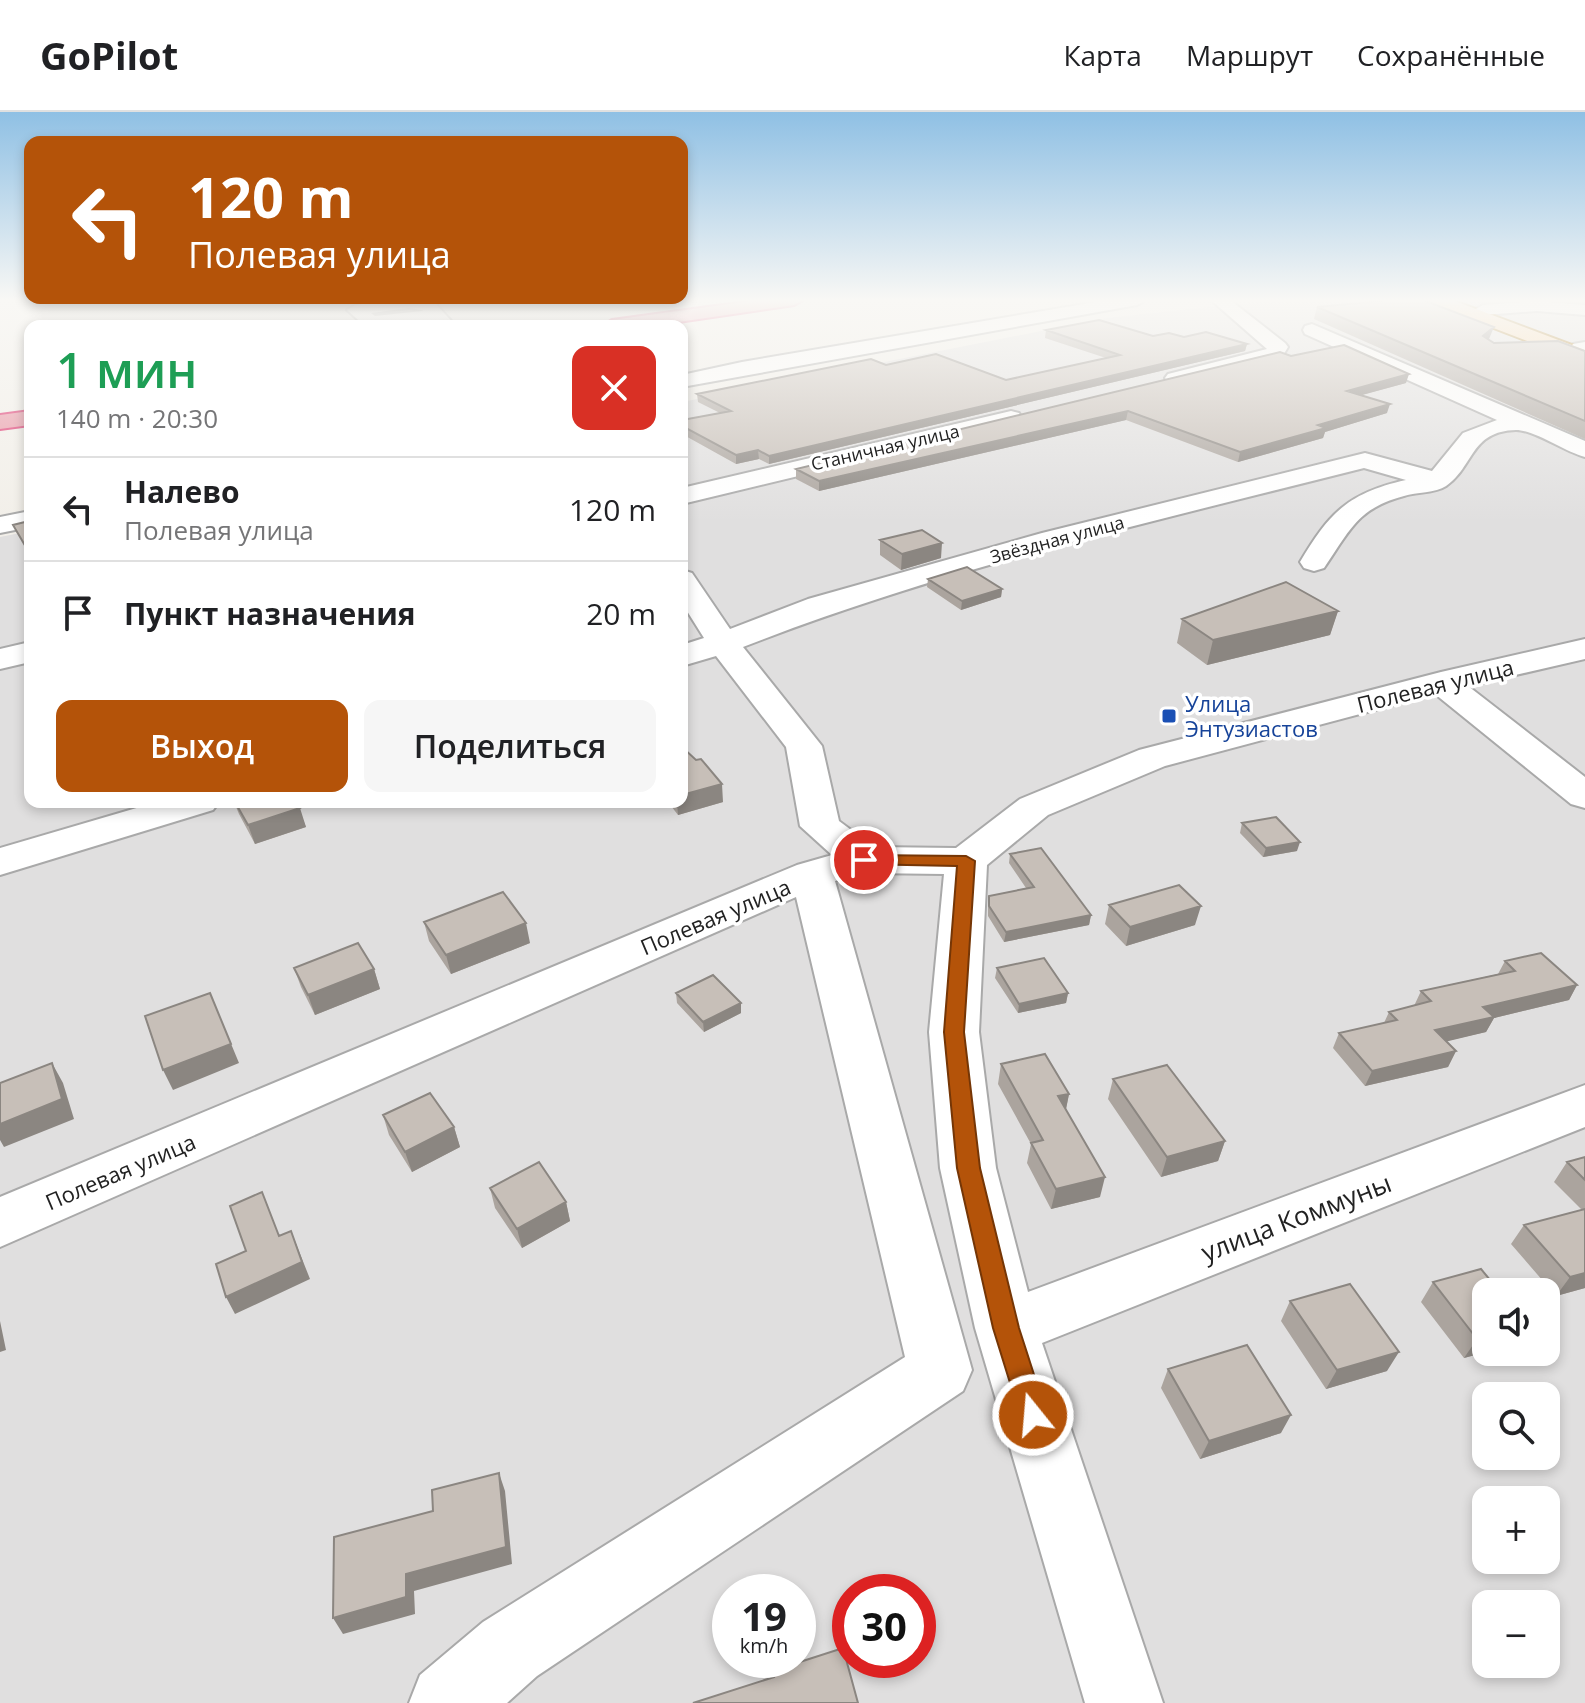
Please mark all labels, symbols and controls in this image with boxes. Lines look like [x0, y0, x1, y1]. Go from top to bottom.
text: GoPilot [40, 29, 178, 81]
text: Карта [1063, 36, 1142, 74]
text: Маршрут [1186, 36, 1313, 74]
text: Сохранённые [1357, 36, 1545, 74]
text: 120 m [188, 158, 354, 234]
icon: left [56, 168, 160, 272]
text: Полевая улица [188, 230, 451, 279]
text: 1 мин [56, 337, 197, 402]
button: close [572, 346, 656, 430]
text: 140 m · 20:30 [56, 400, 218, 436]
street label: Станичная улица [808, 418, 962, 476]
text: Налево [124, 471, 240, 512]
icon: left [56, 487, 100, 531]
text: 120 m [569, 489, 656, 530]
street label: Звёздная улица [987, 510, 1127, 568]
text: Полевая улица [124, 512, 314, 548]
icon: arrive [56, 591, 100, 635]
text: Пункт назначения [124, 593, 416, 634]
text: 20 m [586, 593, 656, 634]
street label: Полевая улица [1353, 651, 1517, 719]
place label: Улица Энтузиастов [1185, 688, 1318, 743]
button: Выход [56, 700, 348, 792]
button: Поделиться [364, 700, 656, 792]
marker: Улица Энтузиастов [1160, 707, 1178, 725]
pin [830, 826, 898, 894]
icon: arrive [842, 838, 886, 882]
street label: Полевая улица [635, 871, 795, 961]
street label: Полевая улица [40, 1126, 200, 1216]
street label: улица Коммуны [1196, 1164, 1396, 1270]
map controls [1472, 1278, 1560, 1678]
button: sound [1472, 1278, 1560, 1366]
position arrow [991, 1373, 1075, 1457]
button: search [1472, 1382, 1560, 1470]
button: + [1472, 1486, 1560, 1574]
speed limit sign: 30 [832, 1574, 936, 1678]
text: 19 [741, 1588, 787, 1643]
button: − [1472, 1590, 1560, 1678]
text: km/h [740, 1632, 788, 1659]

